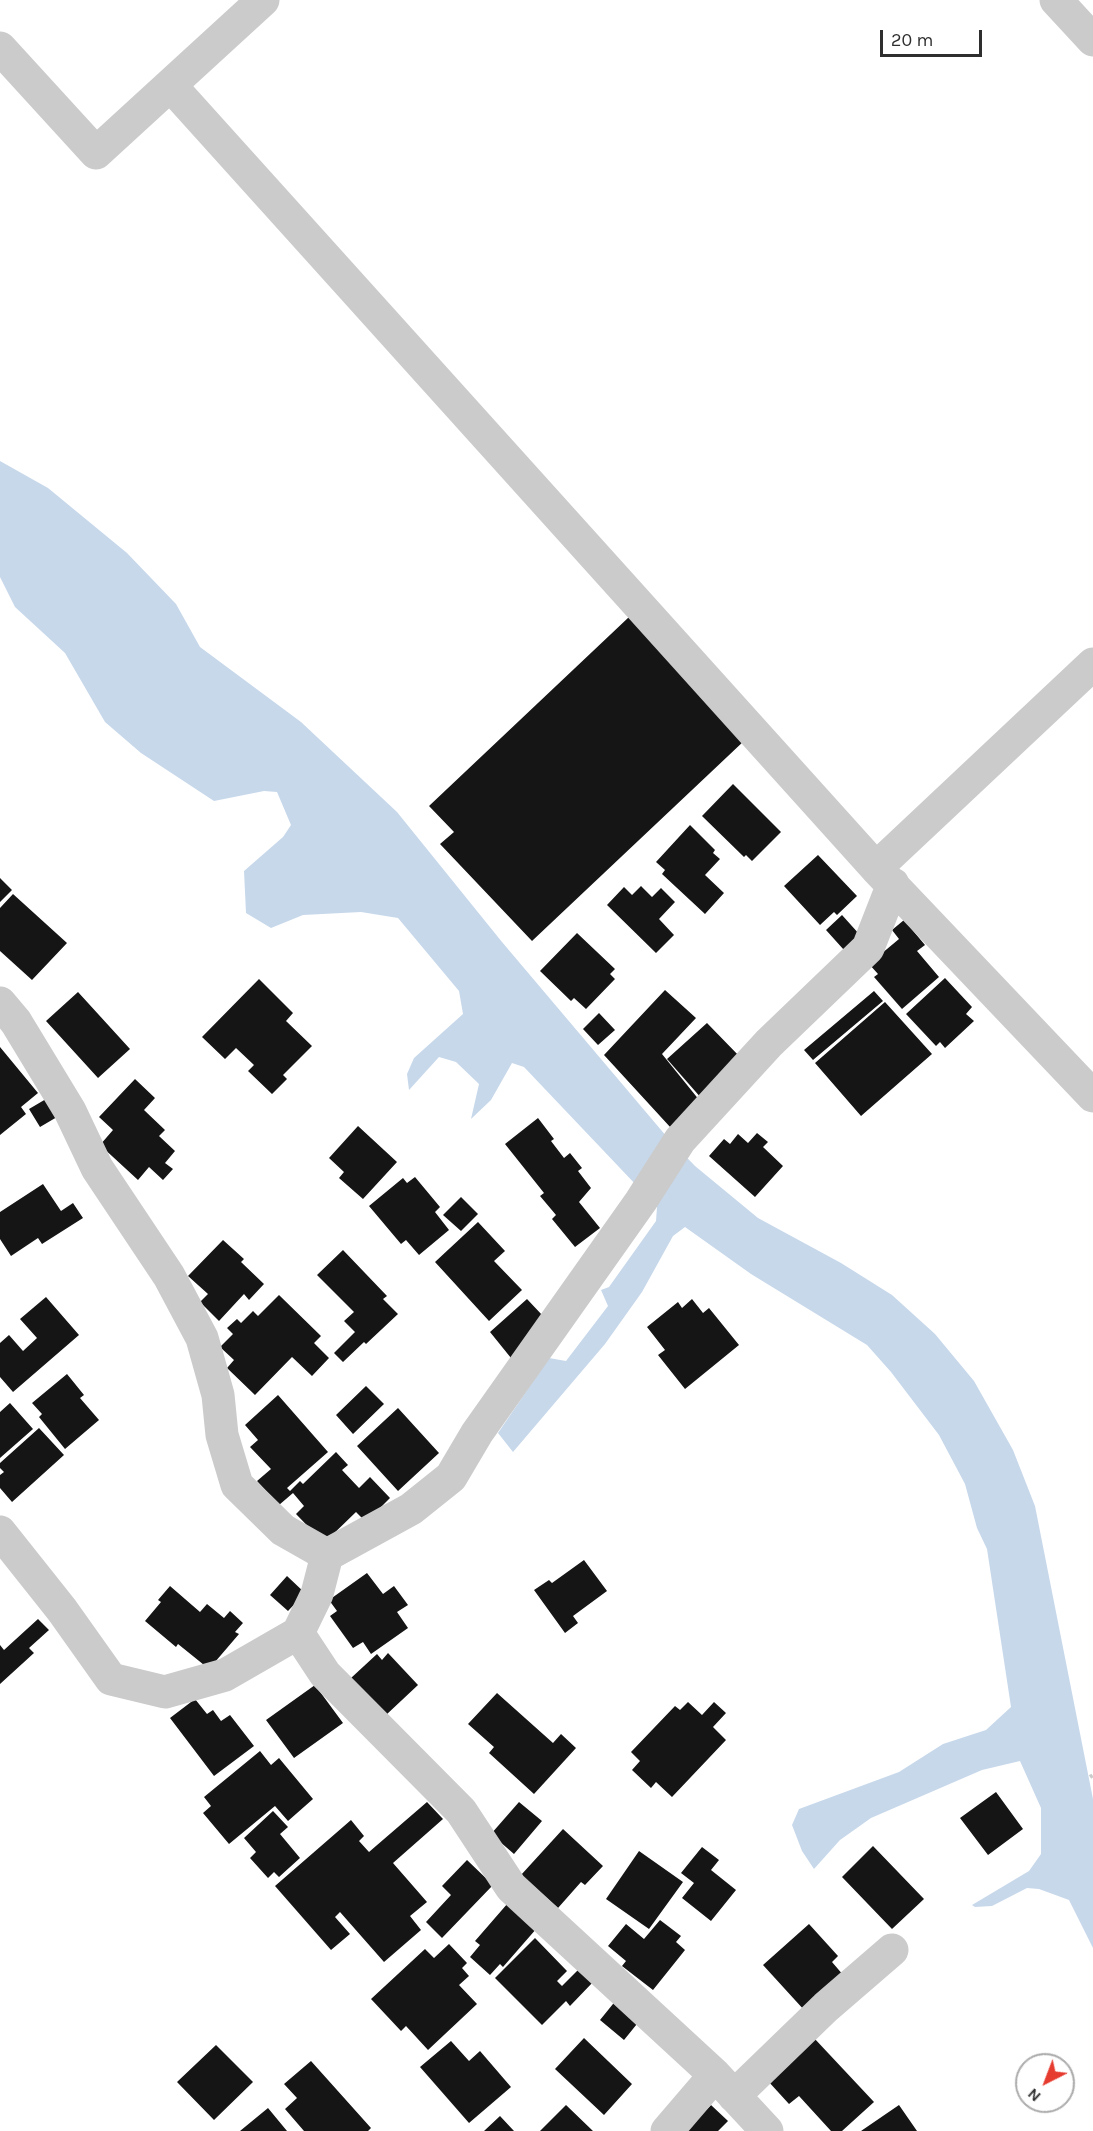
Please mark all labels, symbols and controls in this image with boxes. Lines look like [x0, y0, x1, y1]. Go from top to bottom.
scale bar [883, 18, 985, 56]
text: 20 m [891, 29, 933, 51]
north arrow [1015, 2053, 1075, 2113]
text: N [1023, 2084, 1045, 2106]

